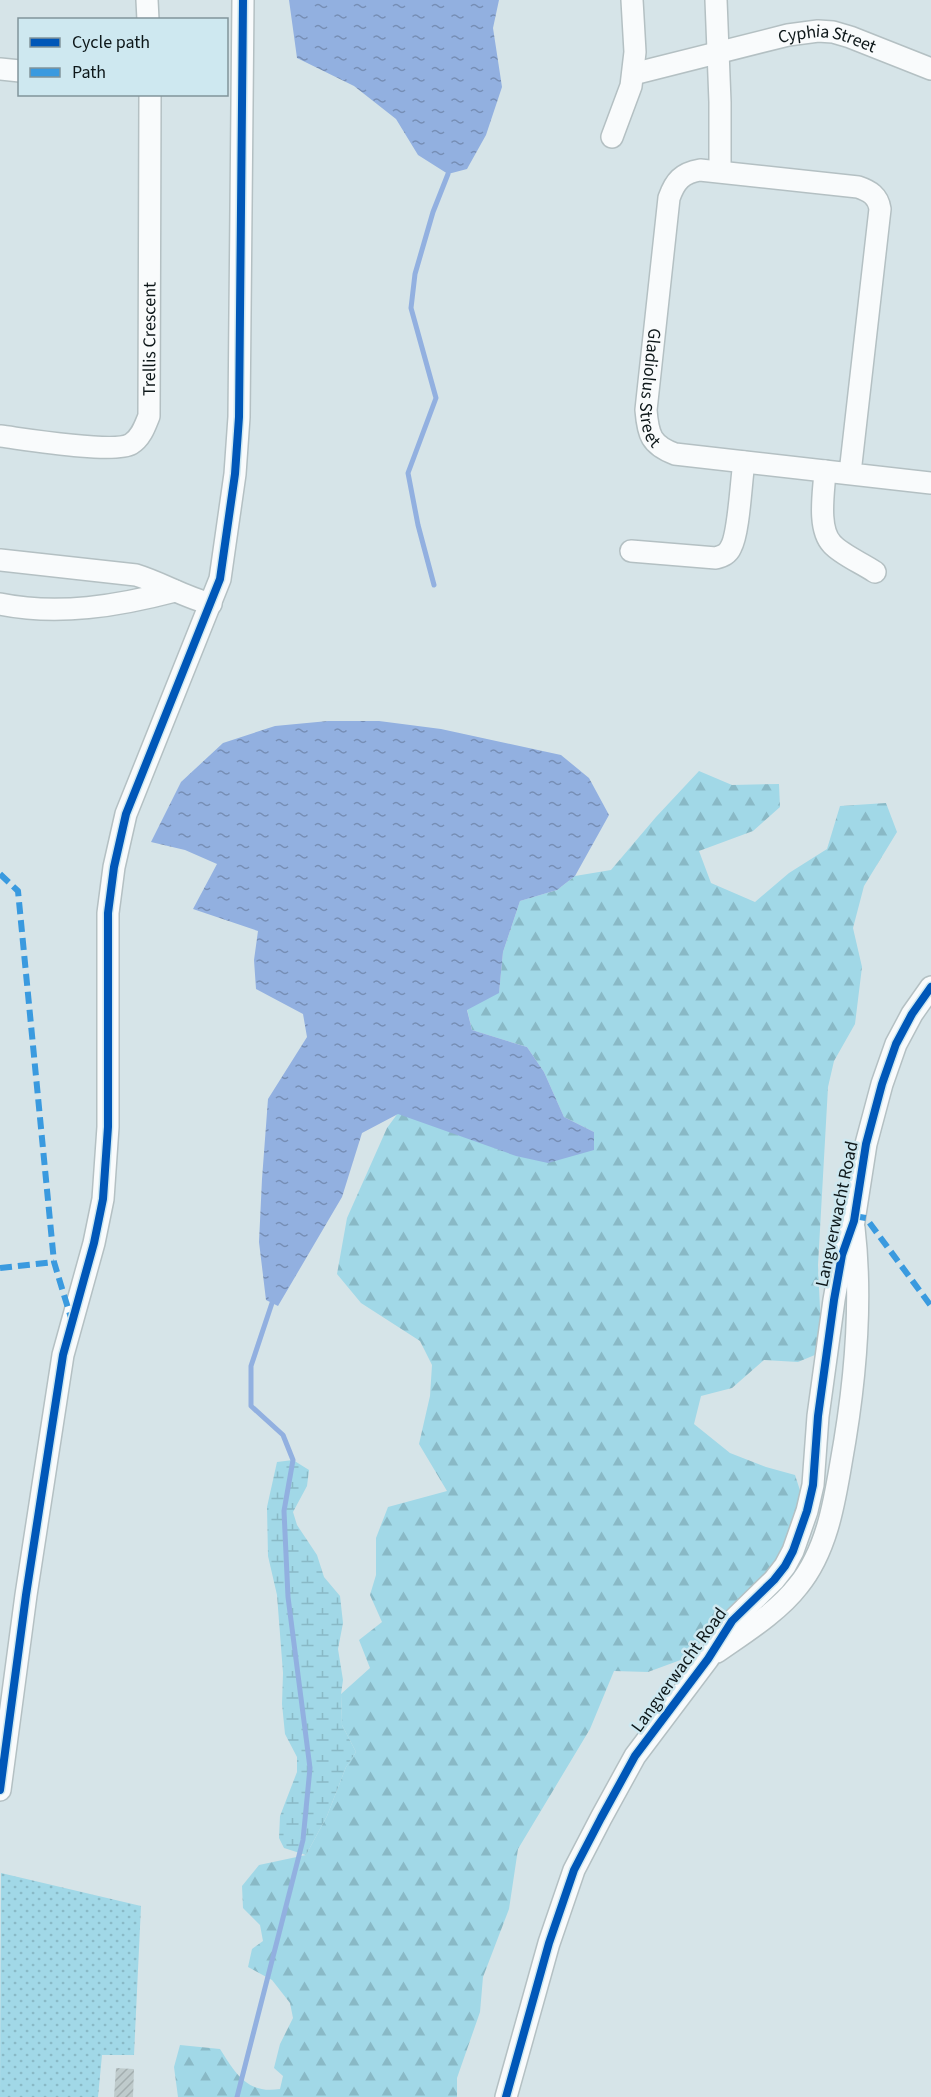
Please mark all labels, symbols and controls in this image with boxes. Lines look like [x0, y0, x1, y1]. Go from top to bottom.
legend [18, 18, 228, 96]
street label: Cyphia Street [775, 18, 880, 59]
text: Cycle path [72, 30, 150, 55]
text: Path [72, 60, 106, 85]
street label: Trellis Crescent [137, 282, 162, 396]
street label: Gladiolus Street [633, 327, 667, 453]
street label: Langverwacht Road [809, 1139, 865, 1289]
street label: Langverwacht Road [625, 1603, 733, 1737]

